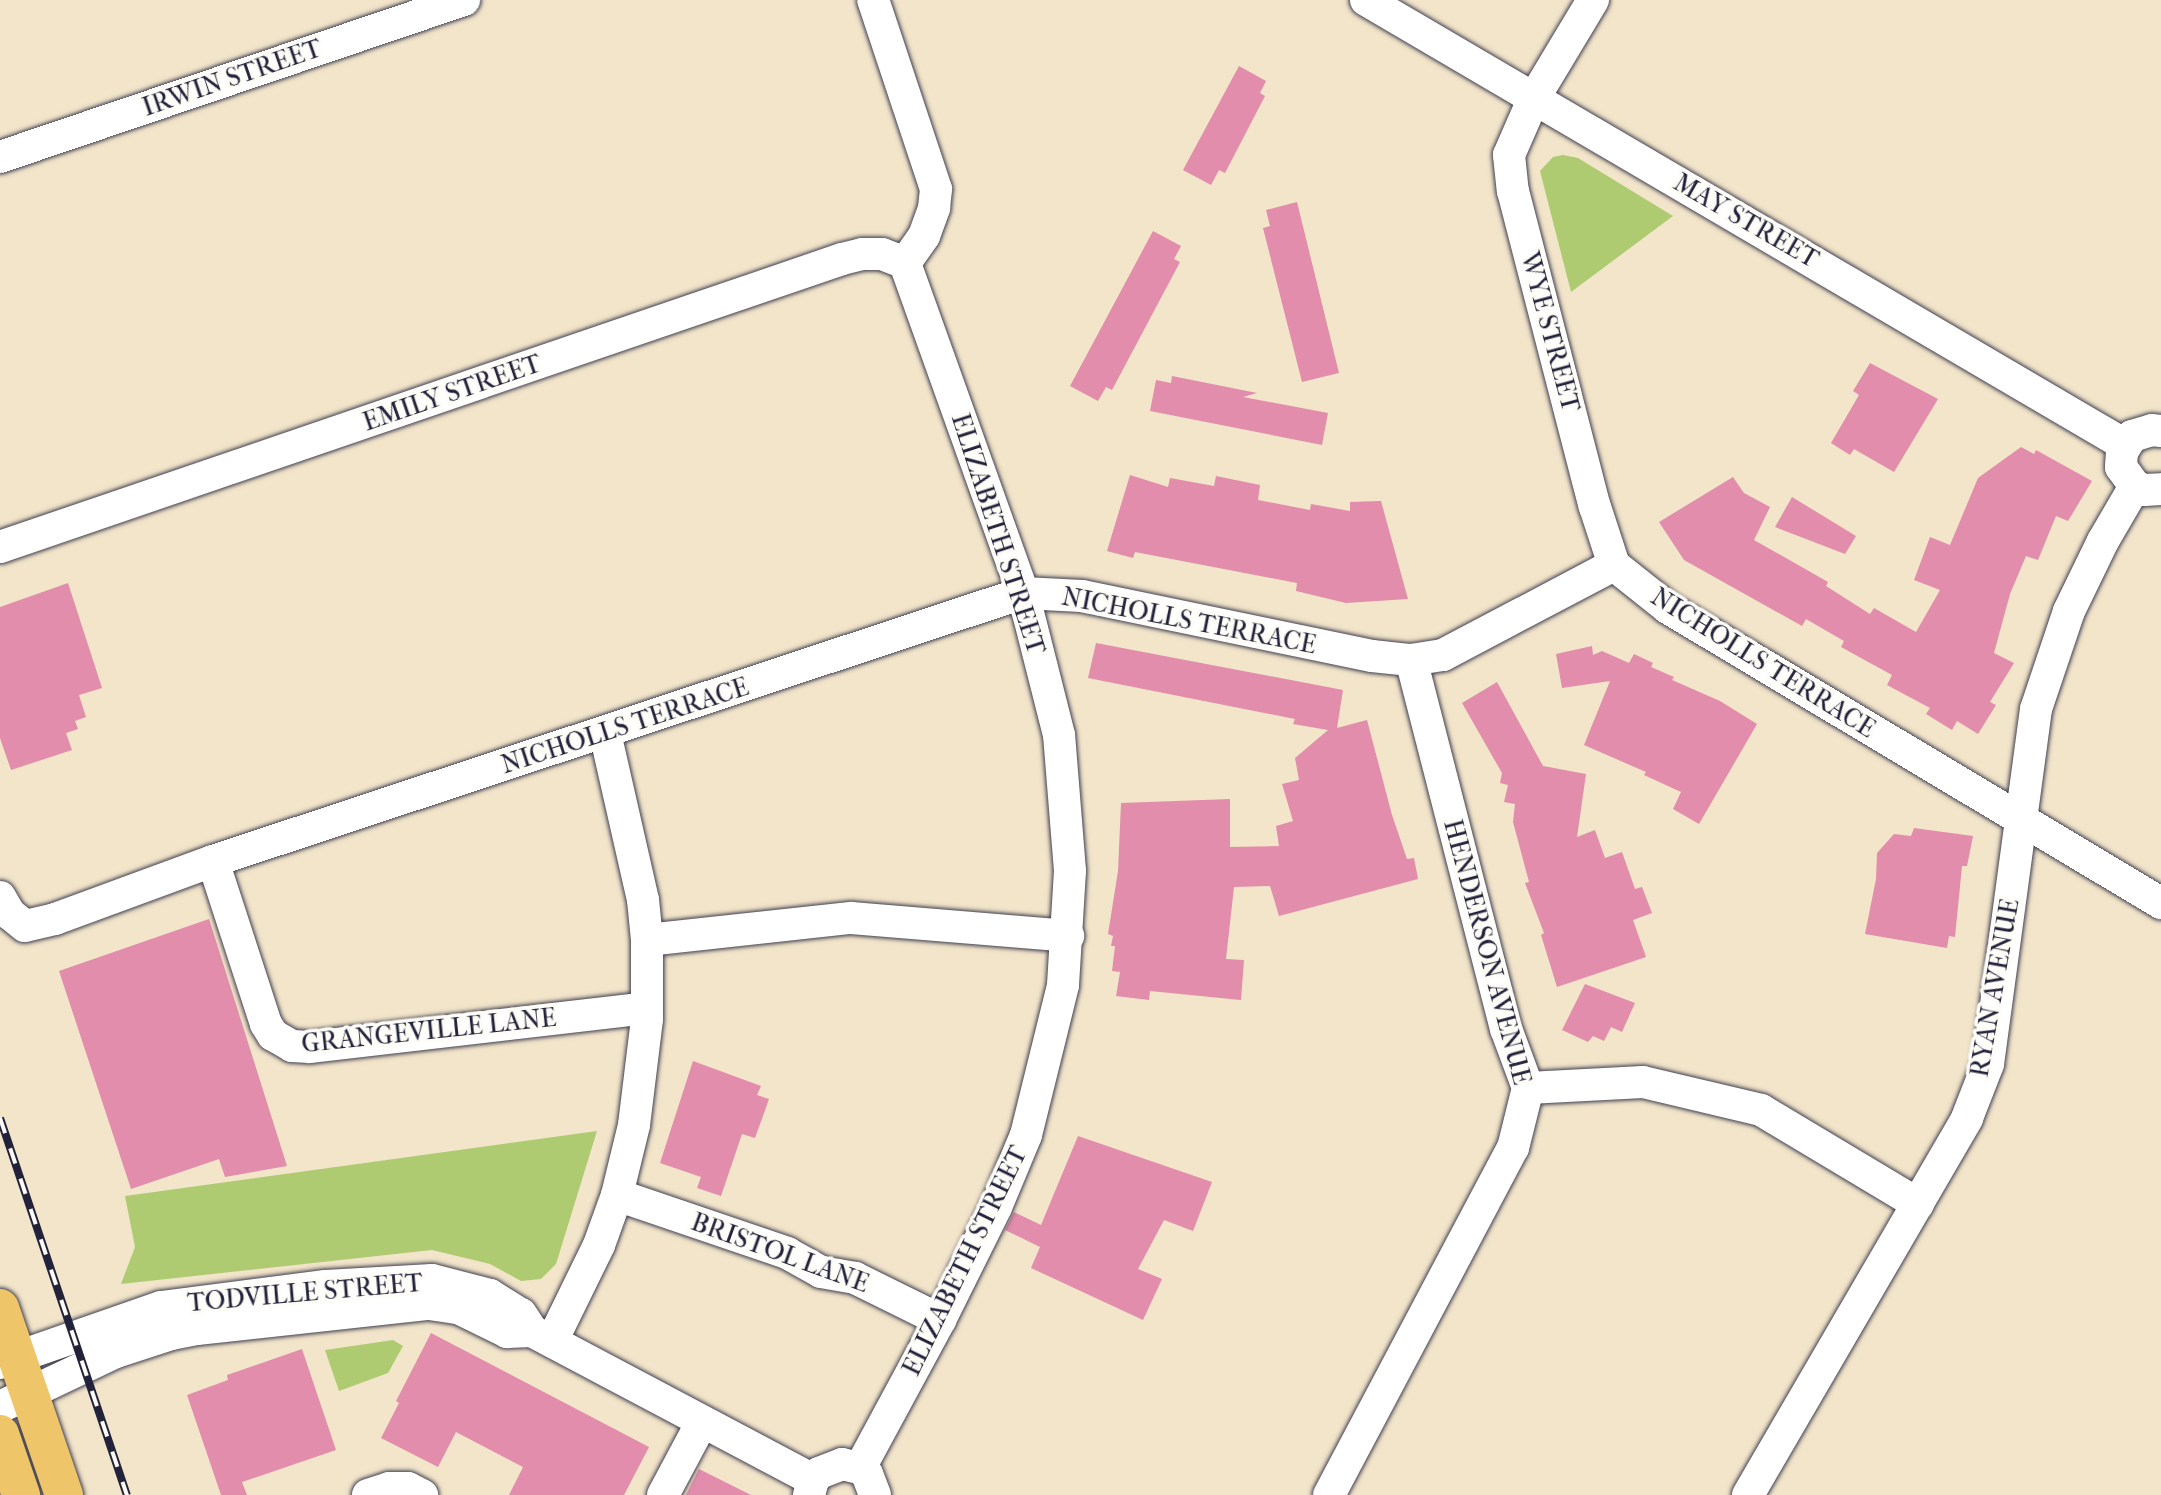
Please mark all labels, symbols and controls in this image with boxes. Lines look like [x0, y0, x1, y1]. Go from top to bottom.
street label: IRWIN STREET [138, 33, 326, 123]
street label: MAY STREET [1668, 167, 1824, 275]
street label: WYE STREET [1514, 249, 1586, 415]
street label: EMILY STREET [359, 348, 545, 438]
street label: ELIZABETH STREET [944, 410, 1052, 658]
street label: NICHOLLS TERRACE [1059, 581, 1319, 661]
street label: NICHOLLS TERRACE [1645, 581, 1881, 745]
street label: NICHOLLS TERRACE [497, 671, 753, 781]
street label: HENDERSON AVENUE [1437, 816, 1537, 1088]
street label: RYAN AVENUE [1964, 896, 2026, 1080]
street label: GRANGEVILLE LANE [300, 1002, 558, 1060]
street label: ELIZABETH STREET [896, 1141, 1034, 1381]
street label: BRISTOL LANE [687, 1206, 873, 1300]
street label: TODVILLE STREET [186, 1267, 424, 1319]

